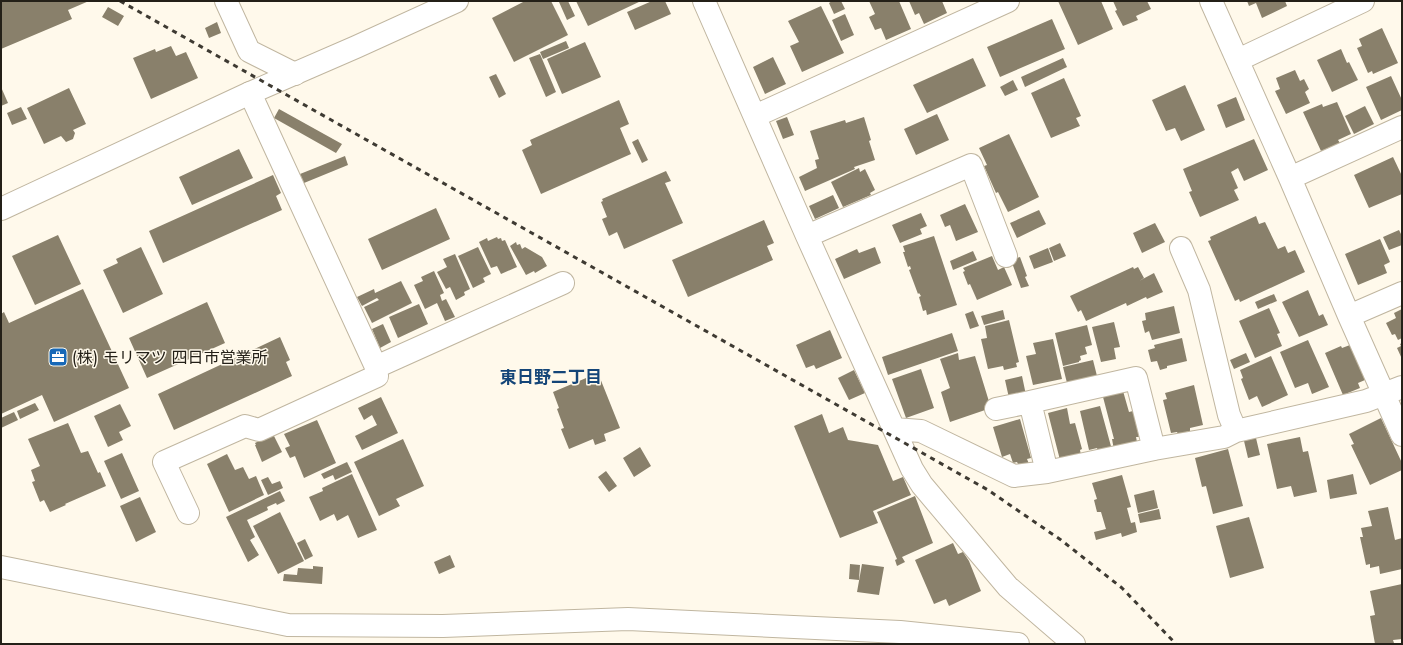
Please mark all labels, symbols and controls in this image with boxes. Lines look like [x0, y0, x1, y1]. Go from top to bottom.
office icon: (株) モリマツ 四日市営業所 [47, 346, 69, 368]
place label: (株) モリマツ 四日市営業所 [72, 346, 268, 369]
district label: 東日野二丁目 [500, 365, 602, 389]

